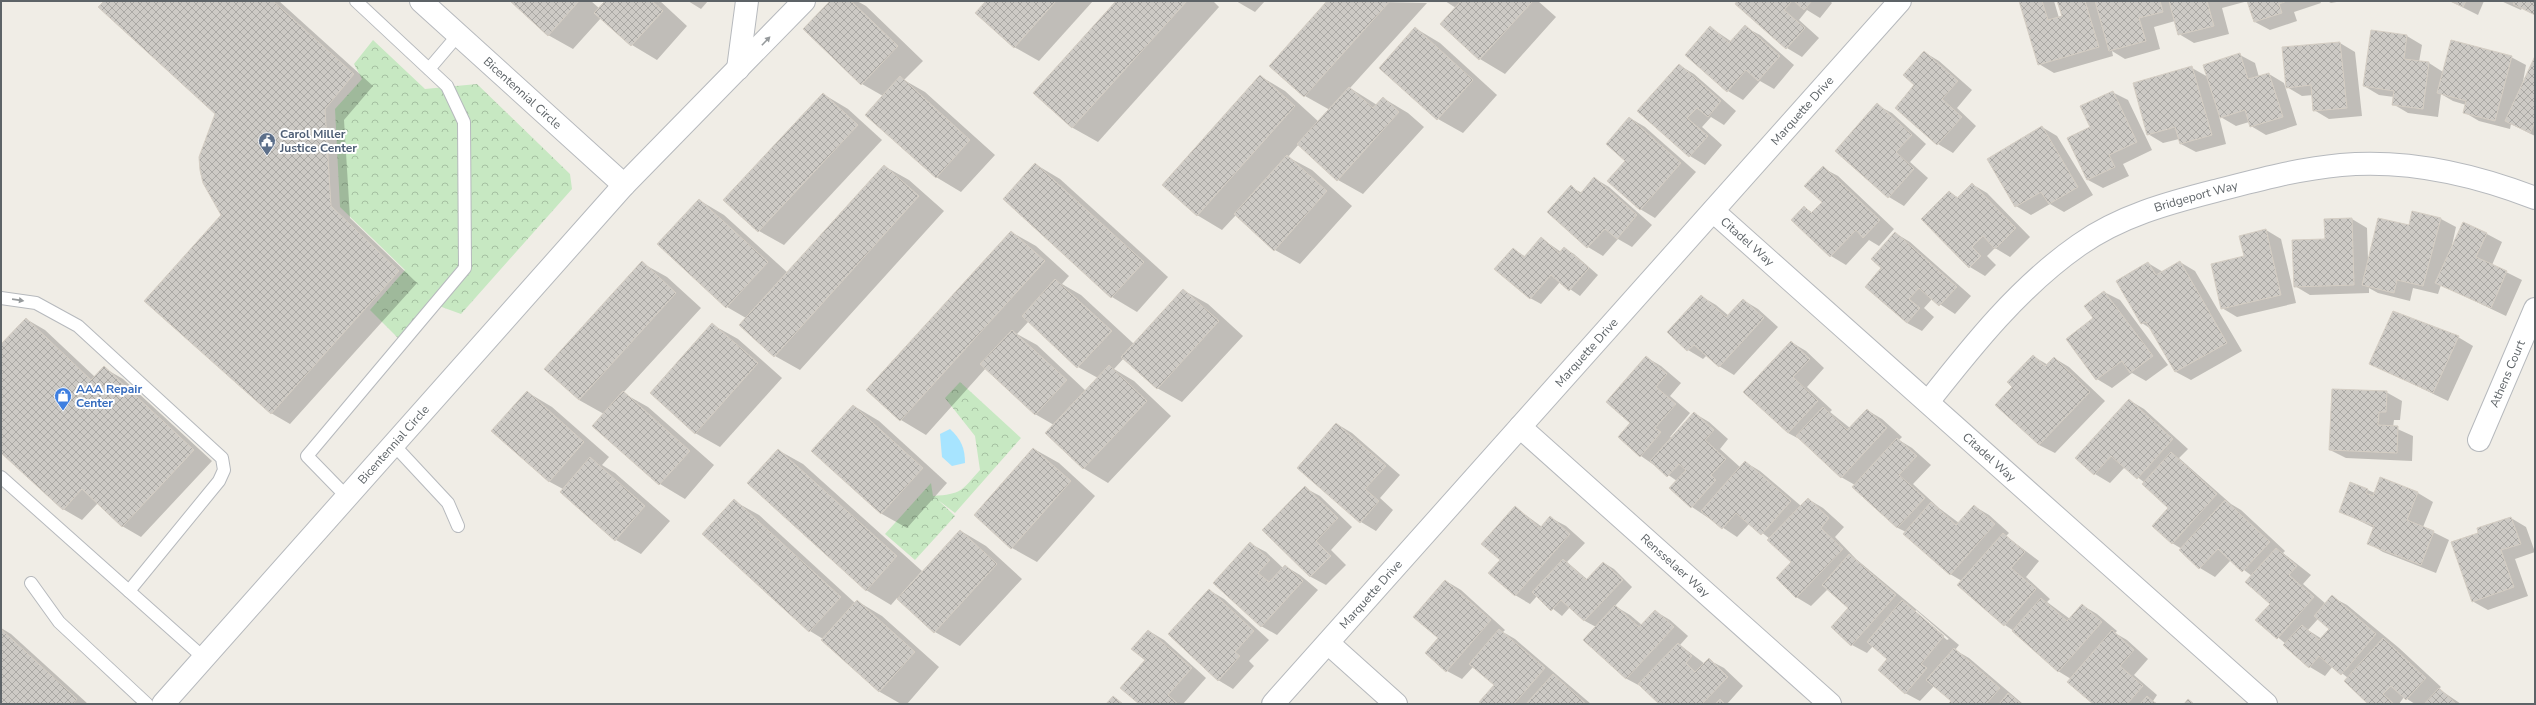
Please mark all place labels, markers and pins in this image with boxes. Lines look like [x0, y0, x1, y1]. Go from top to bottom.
place label: Carol Miller Justice Center [279, 126, 357, 156]
public building icon: Carol Miller Justice Center [257, 131, 277, 156]
place label: AAA Repair Center [76, 381, 142, 411]
shop icon: AAA Repair Center [53, 386, 73, 411]

